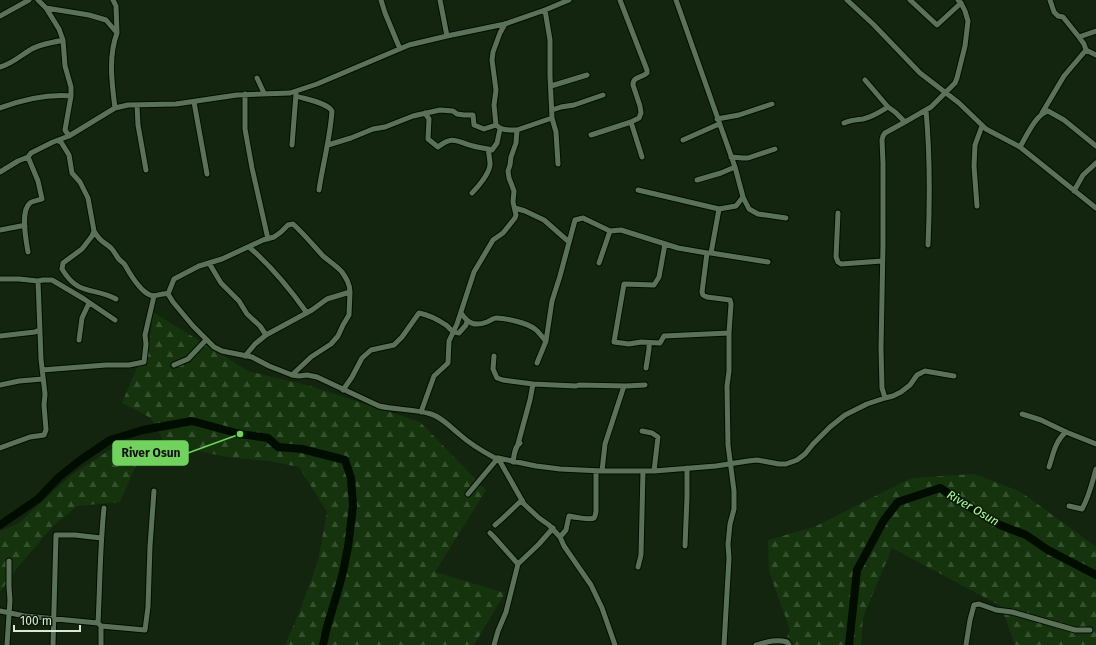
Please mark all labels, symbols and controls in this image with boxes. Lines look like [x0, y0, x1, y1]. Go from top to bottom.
callout: River Osun [113, 441, 188, 465]
text: River Osun [121, 446, 181, 460]
water label: River Osun [944, 487, 1002, 529]
scale bar [14, 607, 80, 633]
text: 100 m [20, 614, 52, 628]

